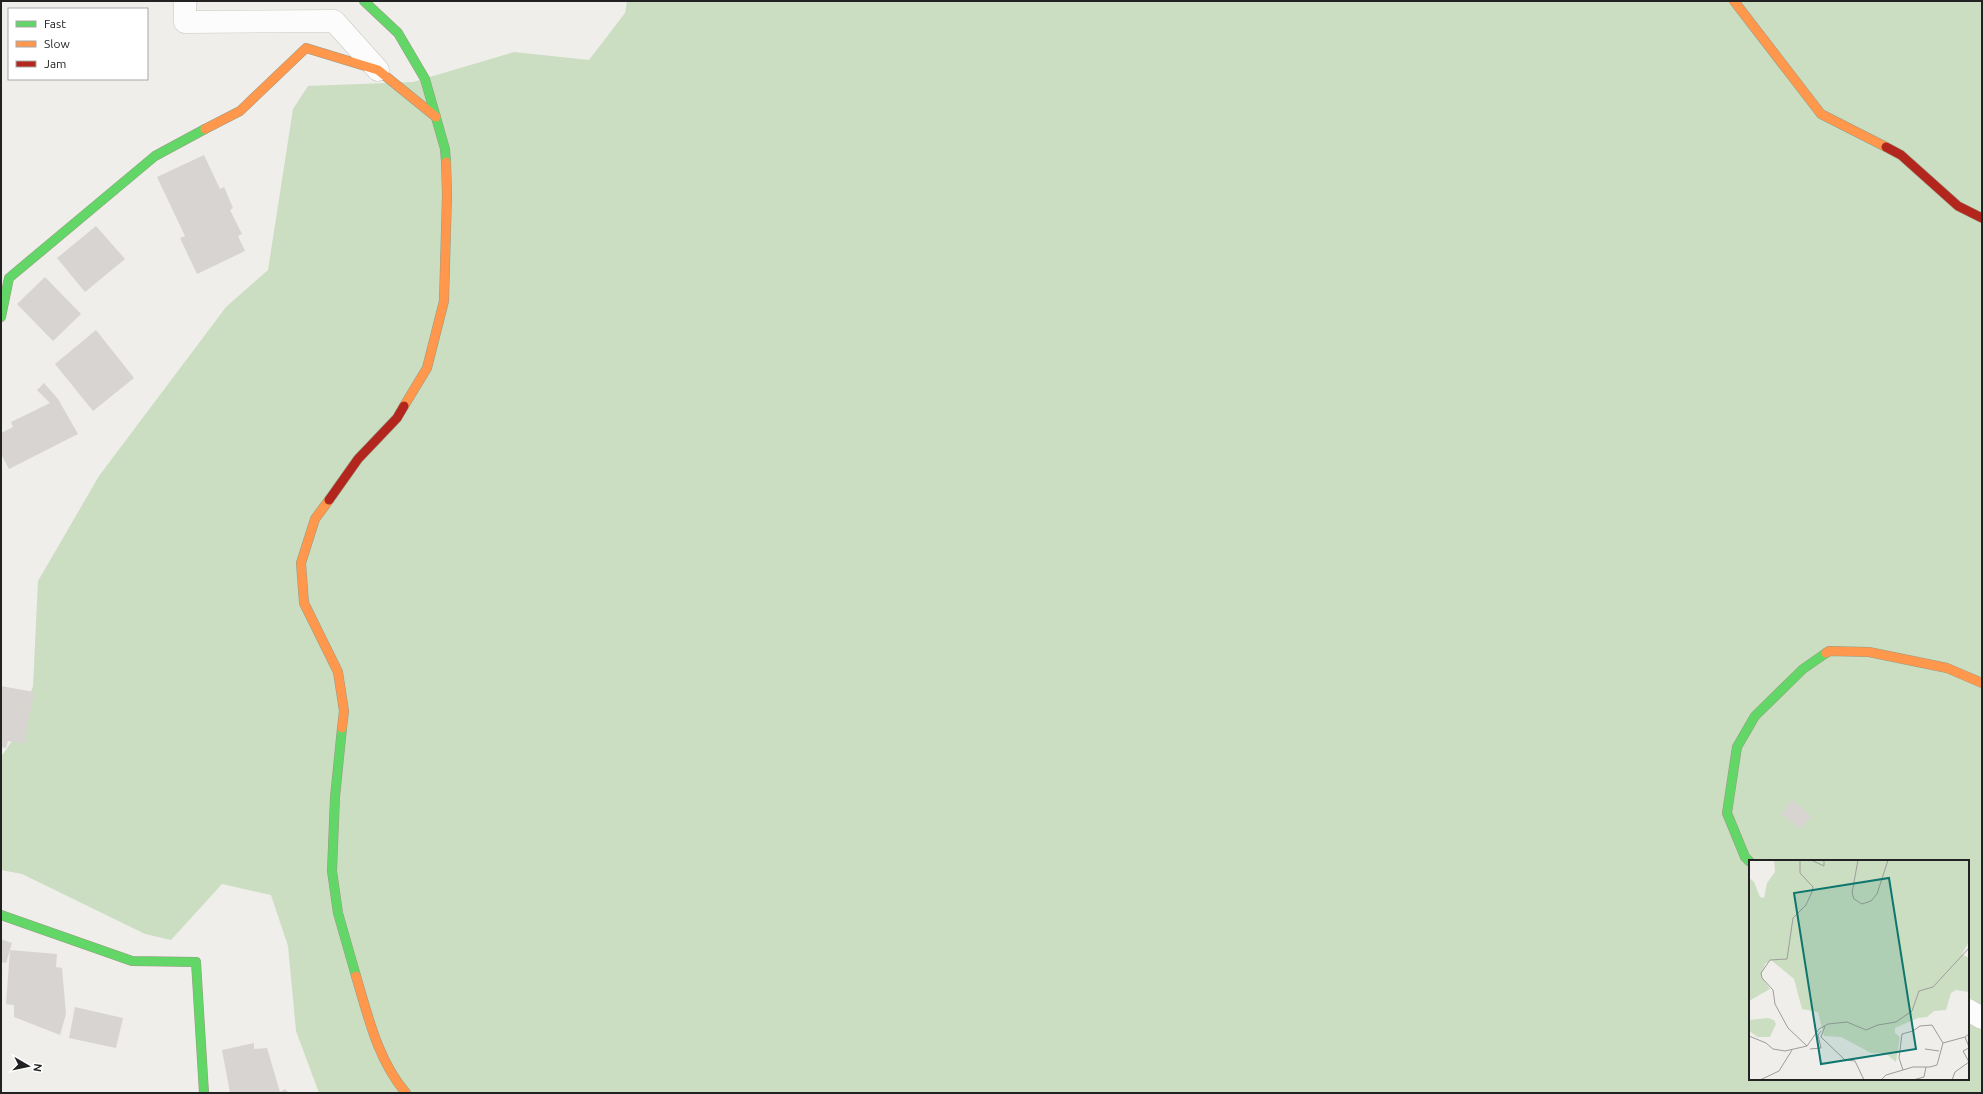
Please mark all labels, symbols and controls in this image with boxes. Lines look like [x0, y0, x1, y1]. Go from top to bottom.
legend [8, 8, 148, 80]
text: Fast [44, 17, 66, 30]
text: Slow [44, 37, 70, 50]
text: Jam [44, 57, 66, 70]
inset map [1749, 860, 1969, 1080]
north arrow [8, 1046, 48, 1086]
text: N [31, 1063, 44, 1073]

